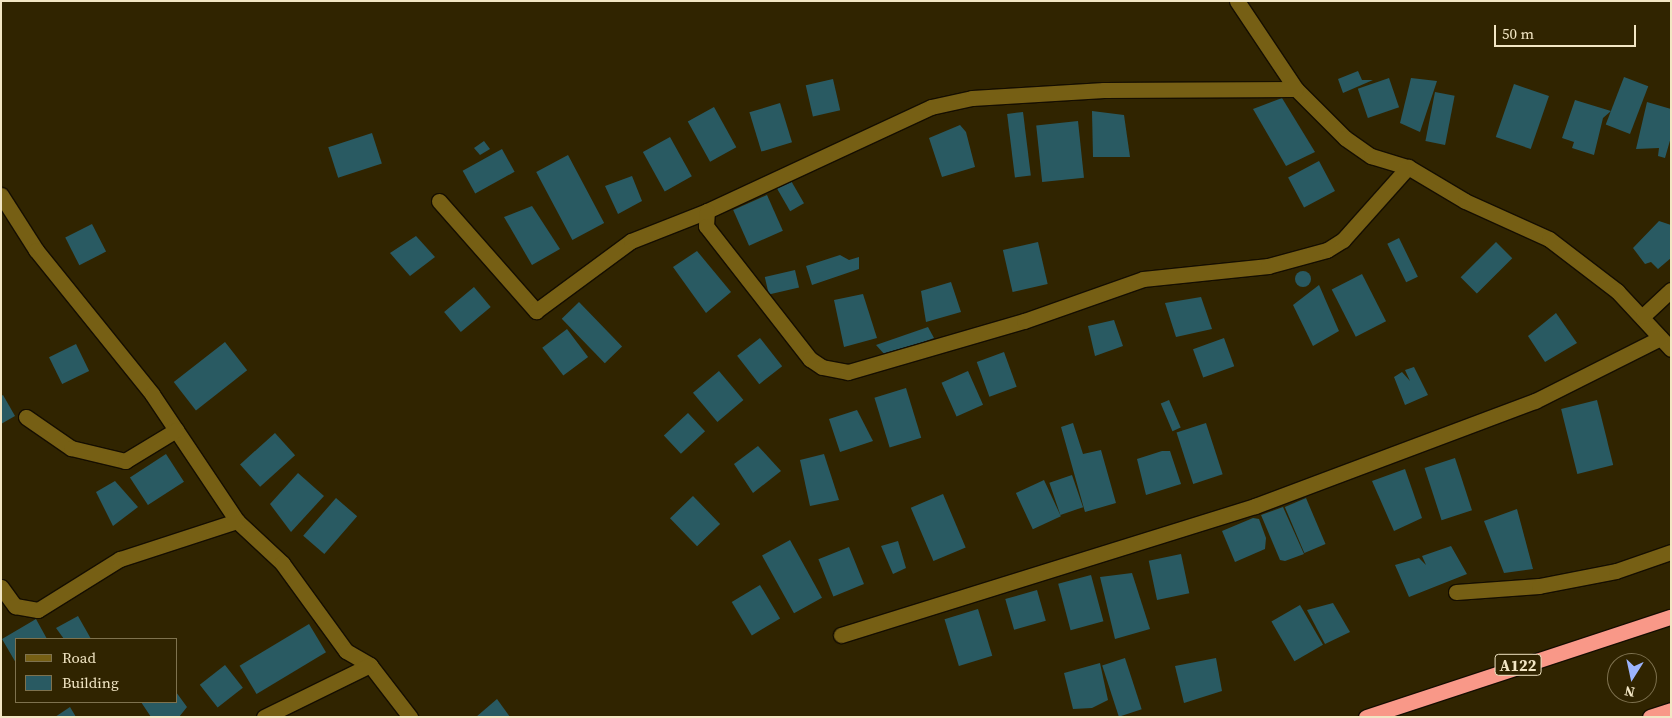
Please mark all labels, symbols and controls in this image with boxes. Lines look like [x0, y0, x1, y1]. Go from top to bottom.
scale bar [1497, 15, 1640, 47]
text: 50 m [1502, 23, 1534, 44]
legend [15, 638, 178, 703]
text: Road [62, 647, 96, 668]
road number: A122 [1494, 652, 1542, 678]
north arrow [1607, 653, 1657, 703]
text: Building [62, 672, 119, 693]
text: N [1623, 681, 1636, 703]

